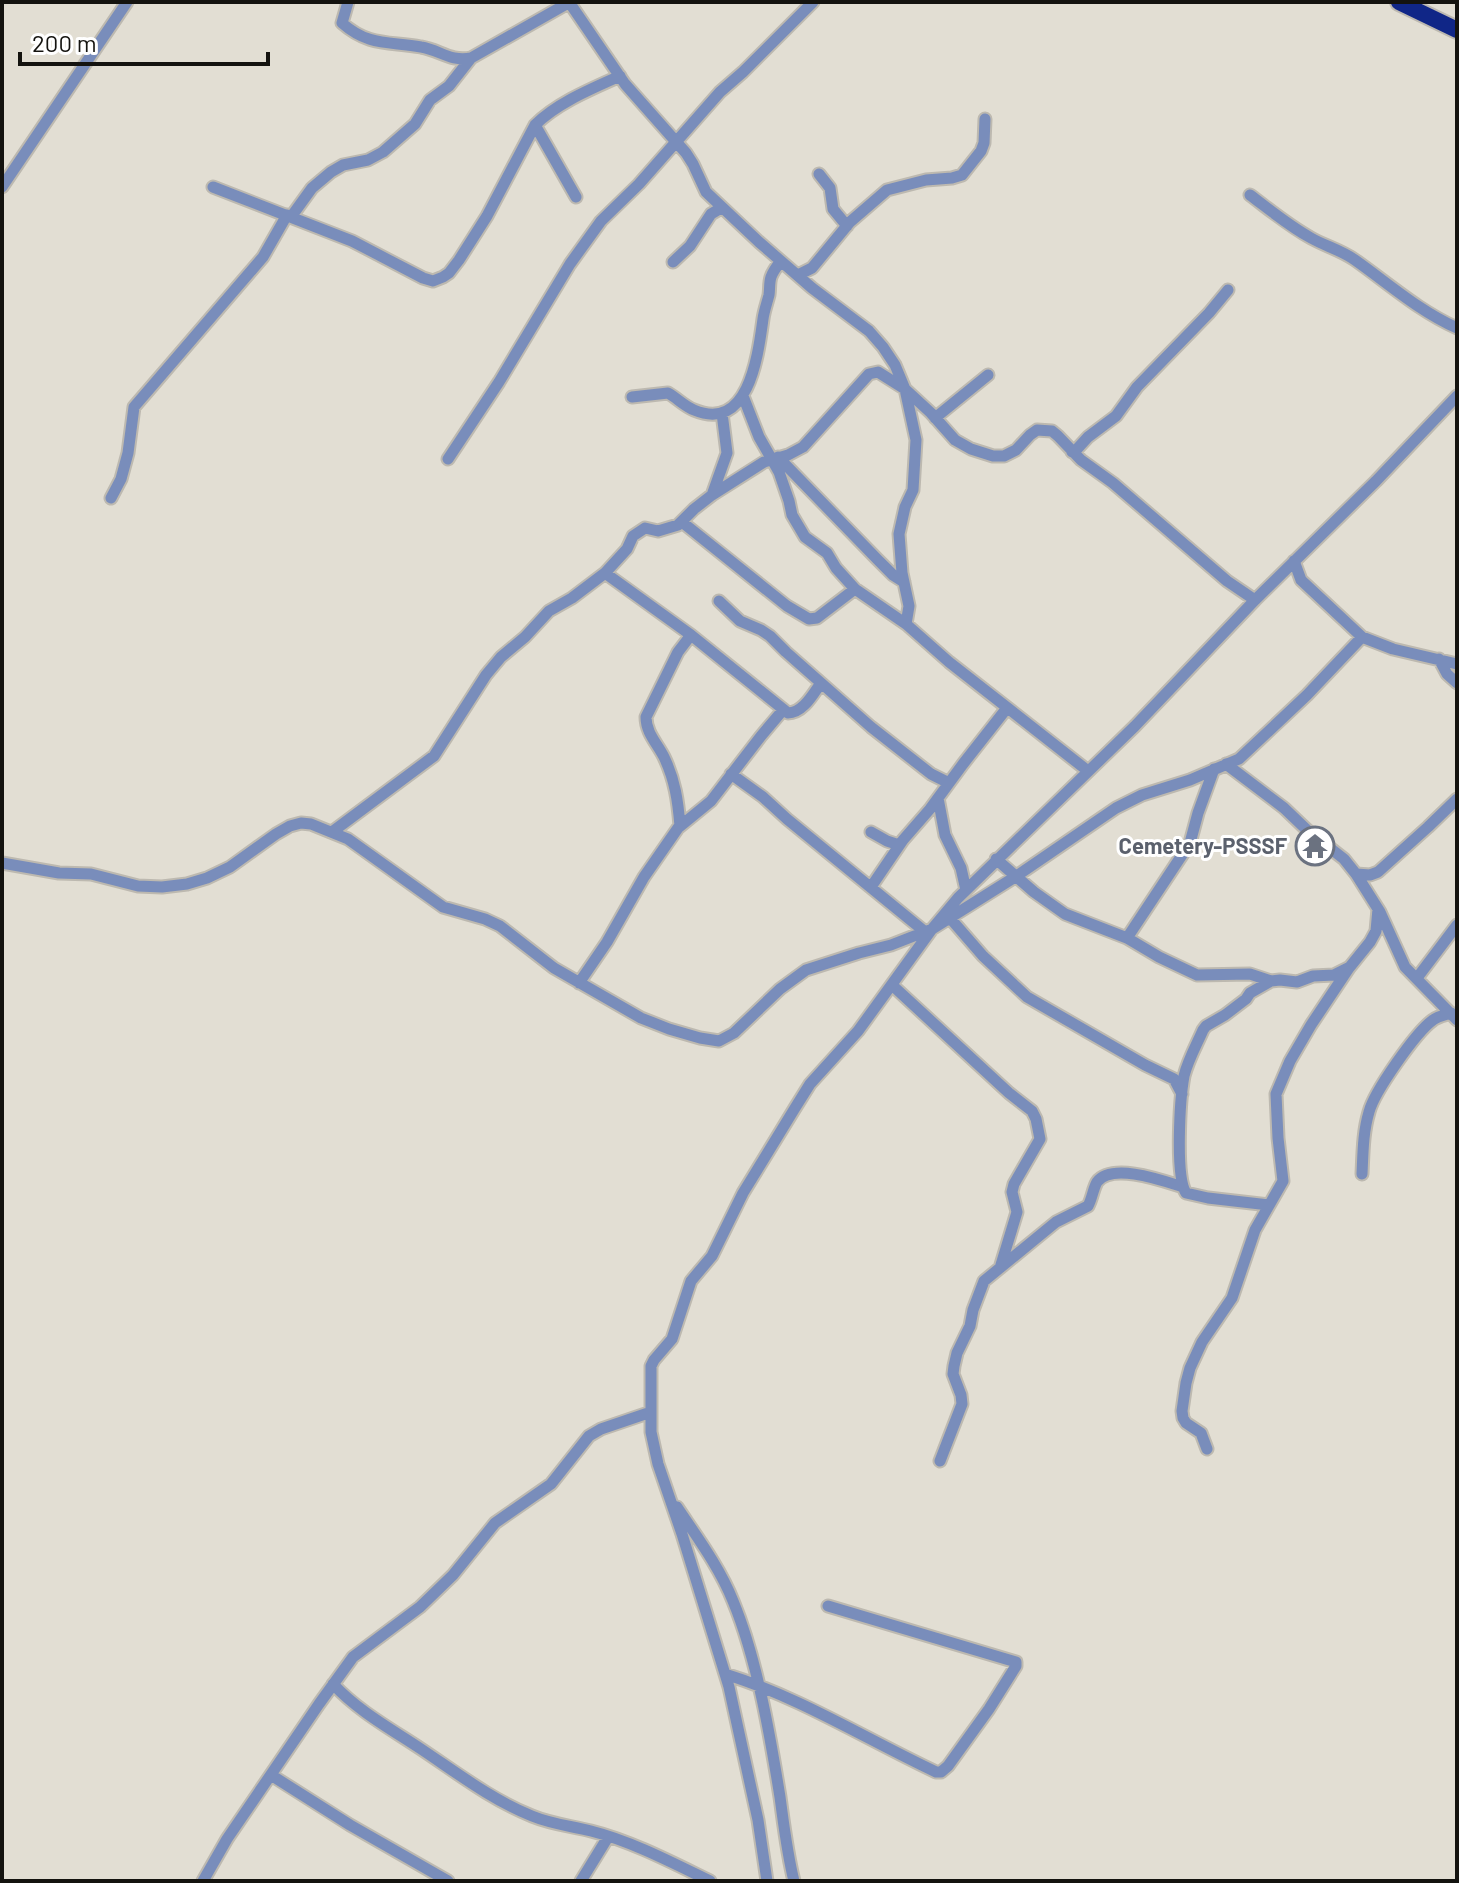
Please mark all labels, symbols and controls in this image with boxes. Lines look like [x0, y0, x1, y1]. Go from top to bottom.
scale bar [20, 16, 268, 66]
text: 200 m [32, 28, 97, 57]
temple icon: Cemetery-PSSSF [1294, 825, 1336, 867]
place label: Cemetery-PSSSF [1119, 832, 1288, 858]

